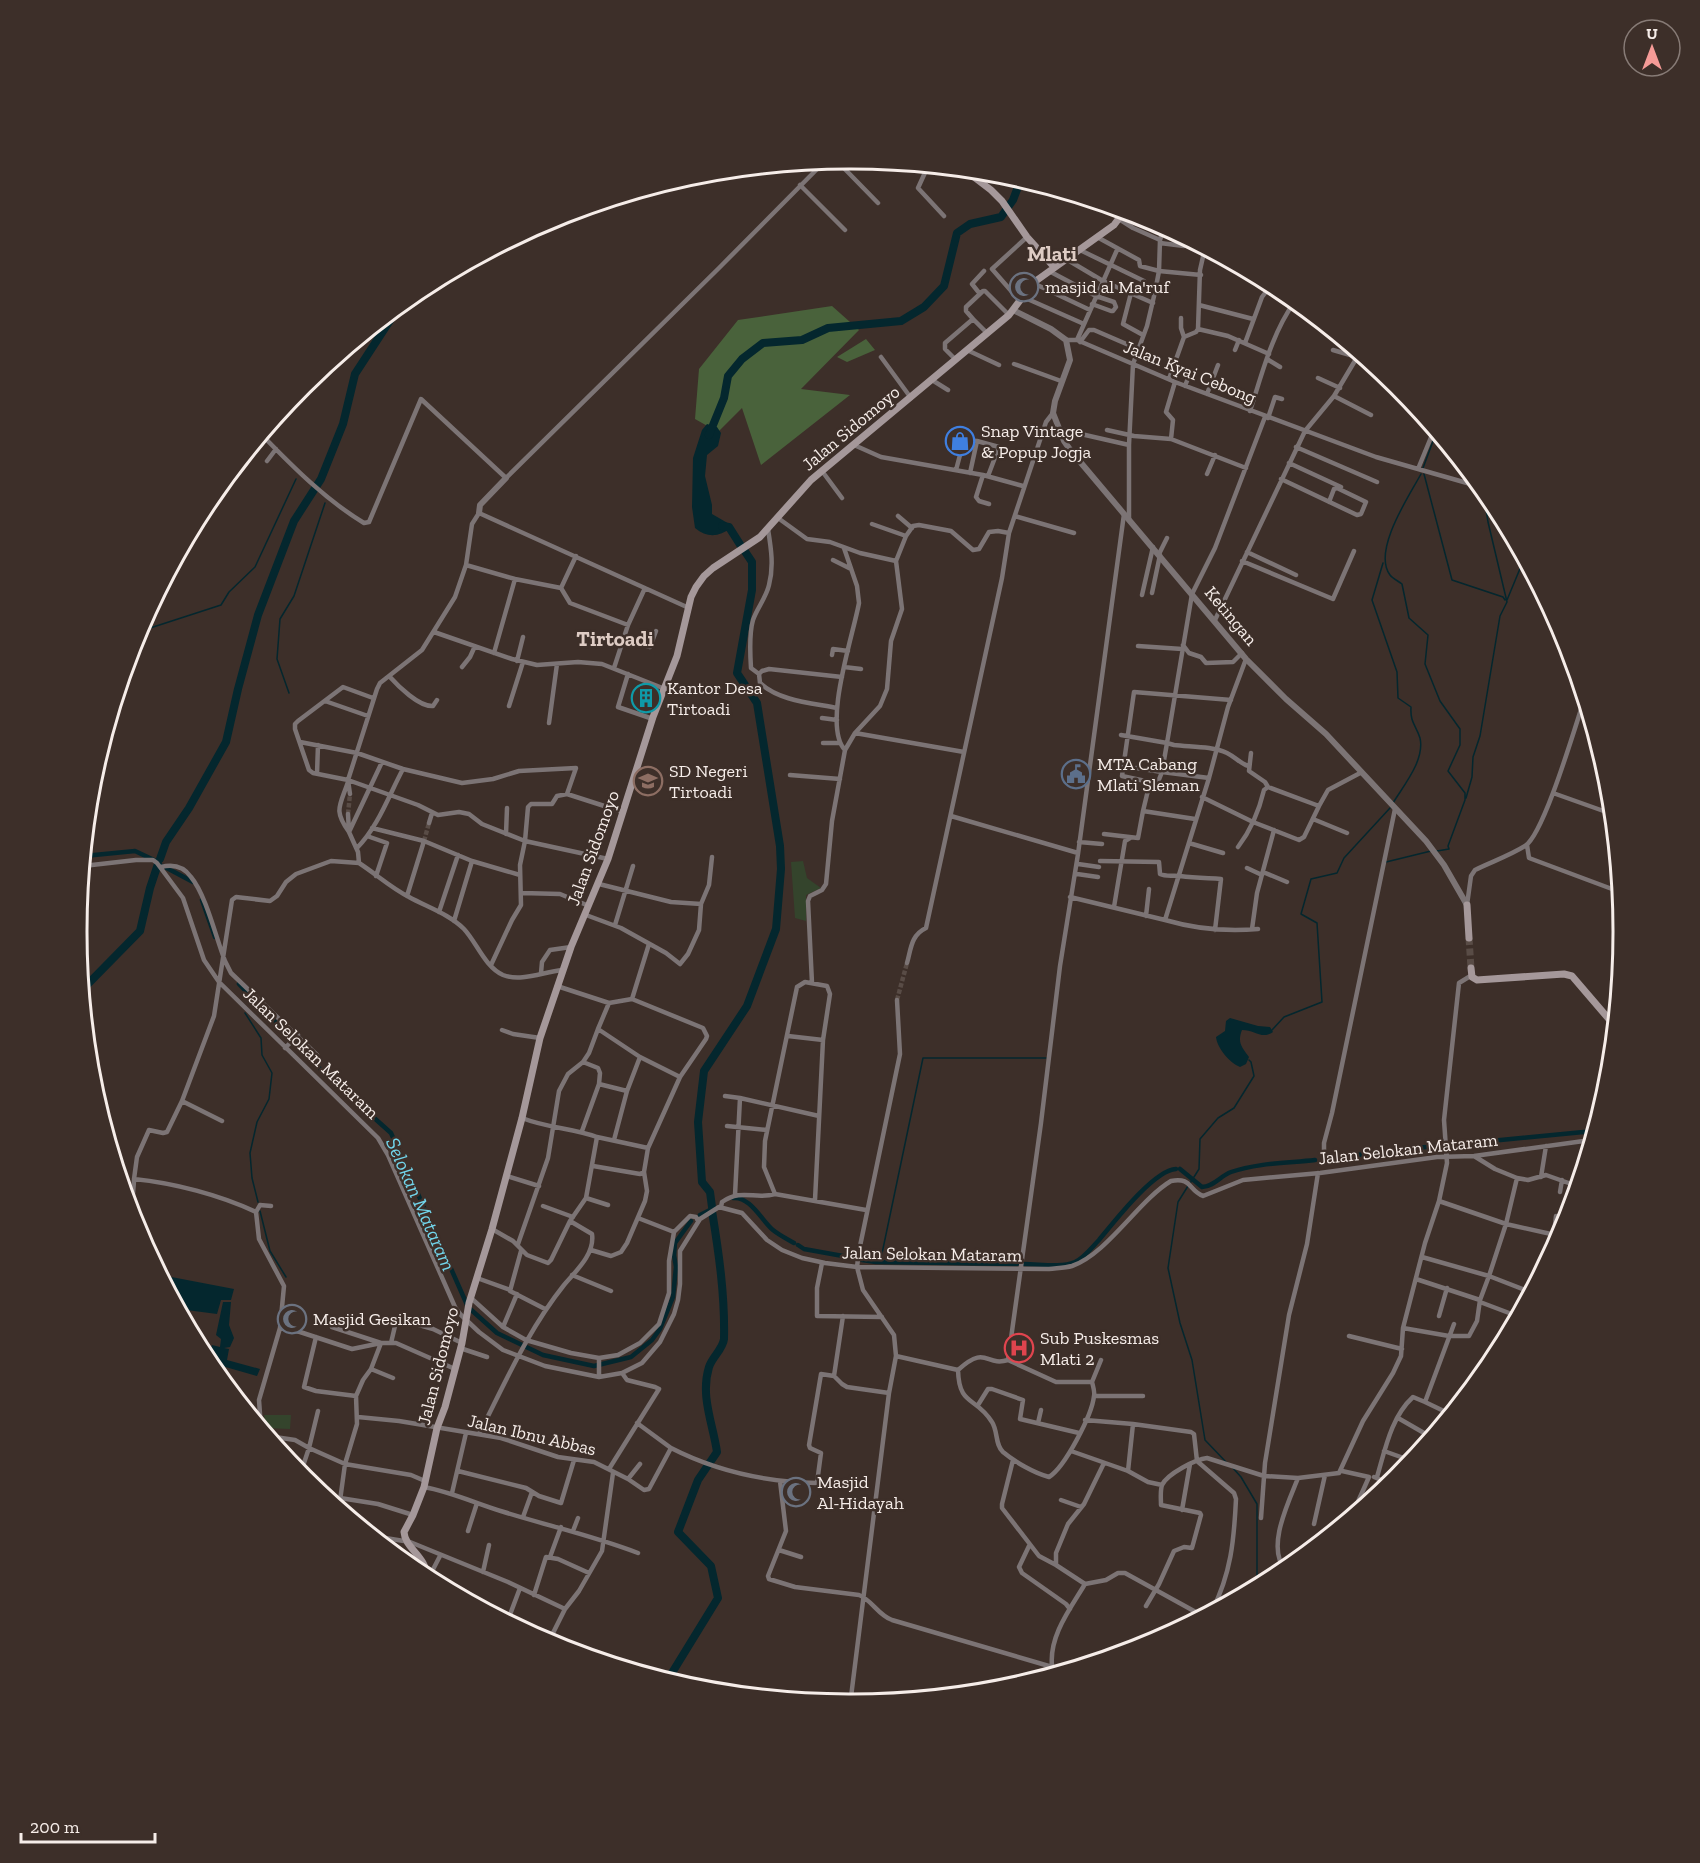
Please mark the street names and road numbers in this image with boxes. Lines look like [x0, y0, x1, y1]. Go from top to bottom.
street label: Jalan Kyai Cebong [1120, 335, 1260, 409]
street label: Jalan Sidomoyo [798, 381, 904, 475]
street label: Ketingan [1200, 582, 1263, 651]
street label: Jalan Sidomoyo [562, 788, 624, 908]
street label: Jalan Selokan Mataram [238, 982, 384, 1124]
street label: Jalan Selokan Mataram [1317, 1129, 1499, 1169]
street label: Jalan Selokan Mataram [842, 1241, 1023, 1267]
street label: Jalan Sidomoyo [413, 1305, 463, 1427]
street label: Jalan Ibnu Abbas [466, 1410, 598, 1460]

